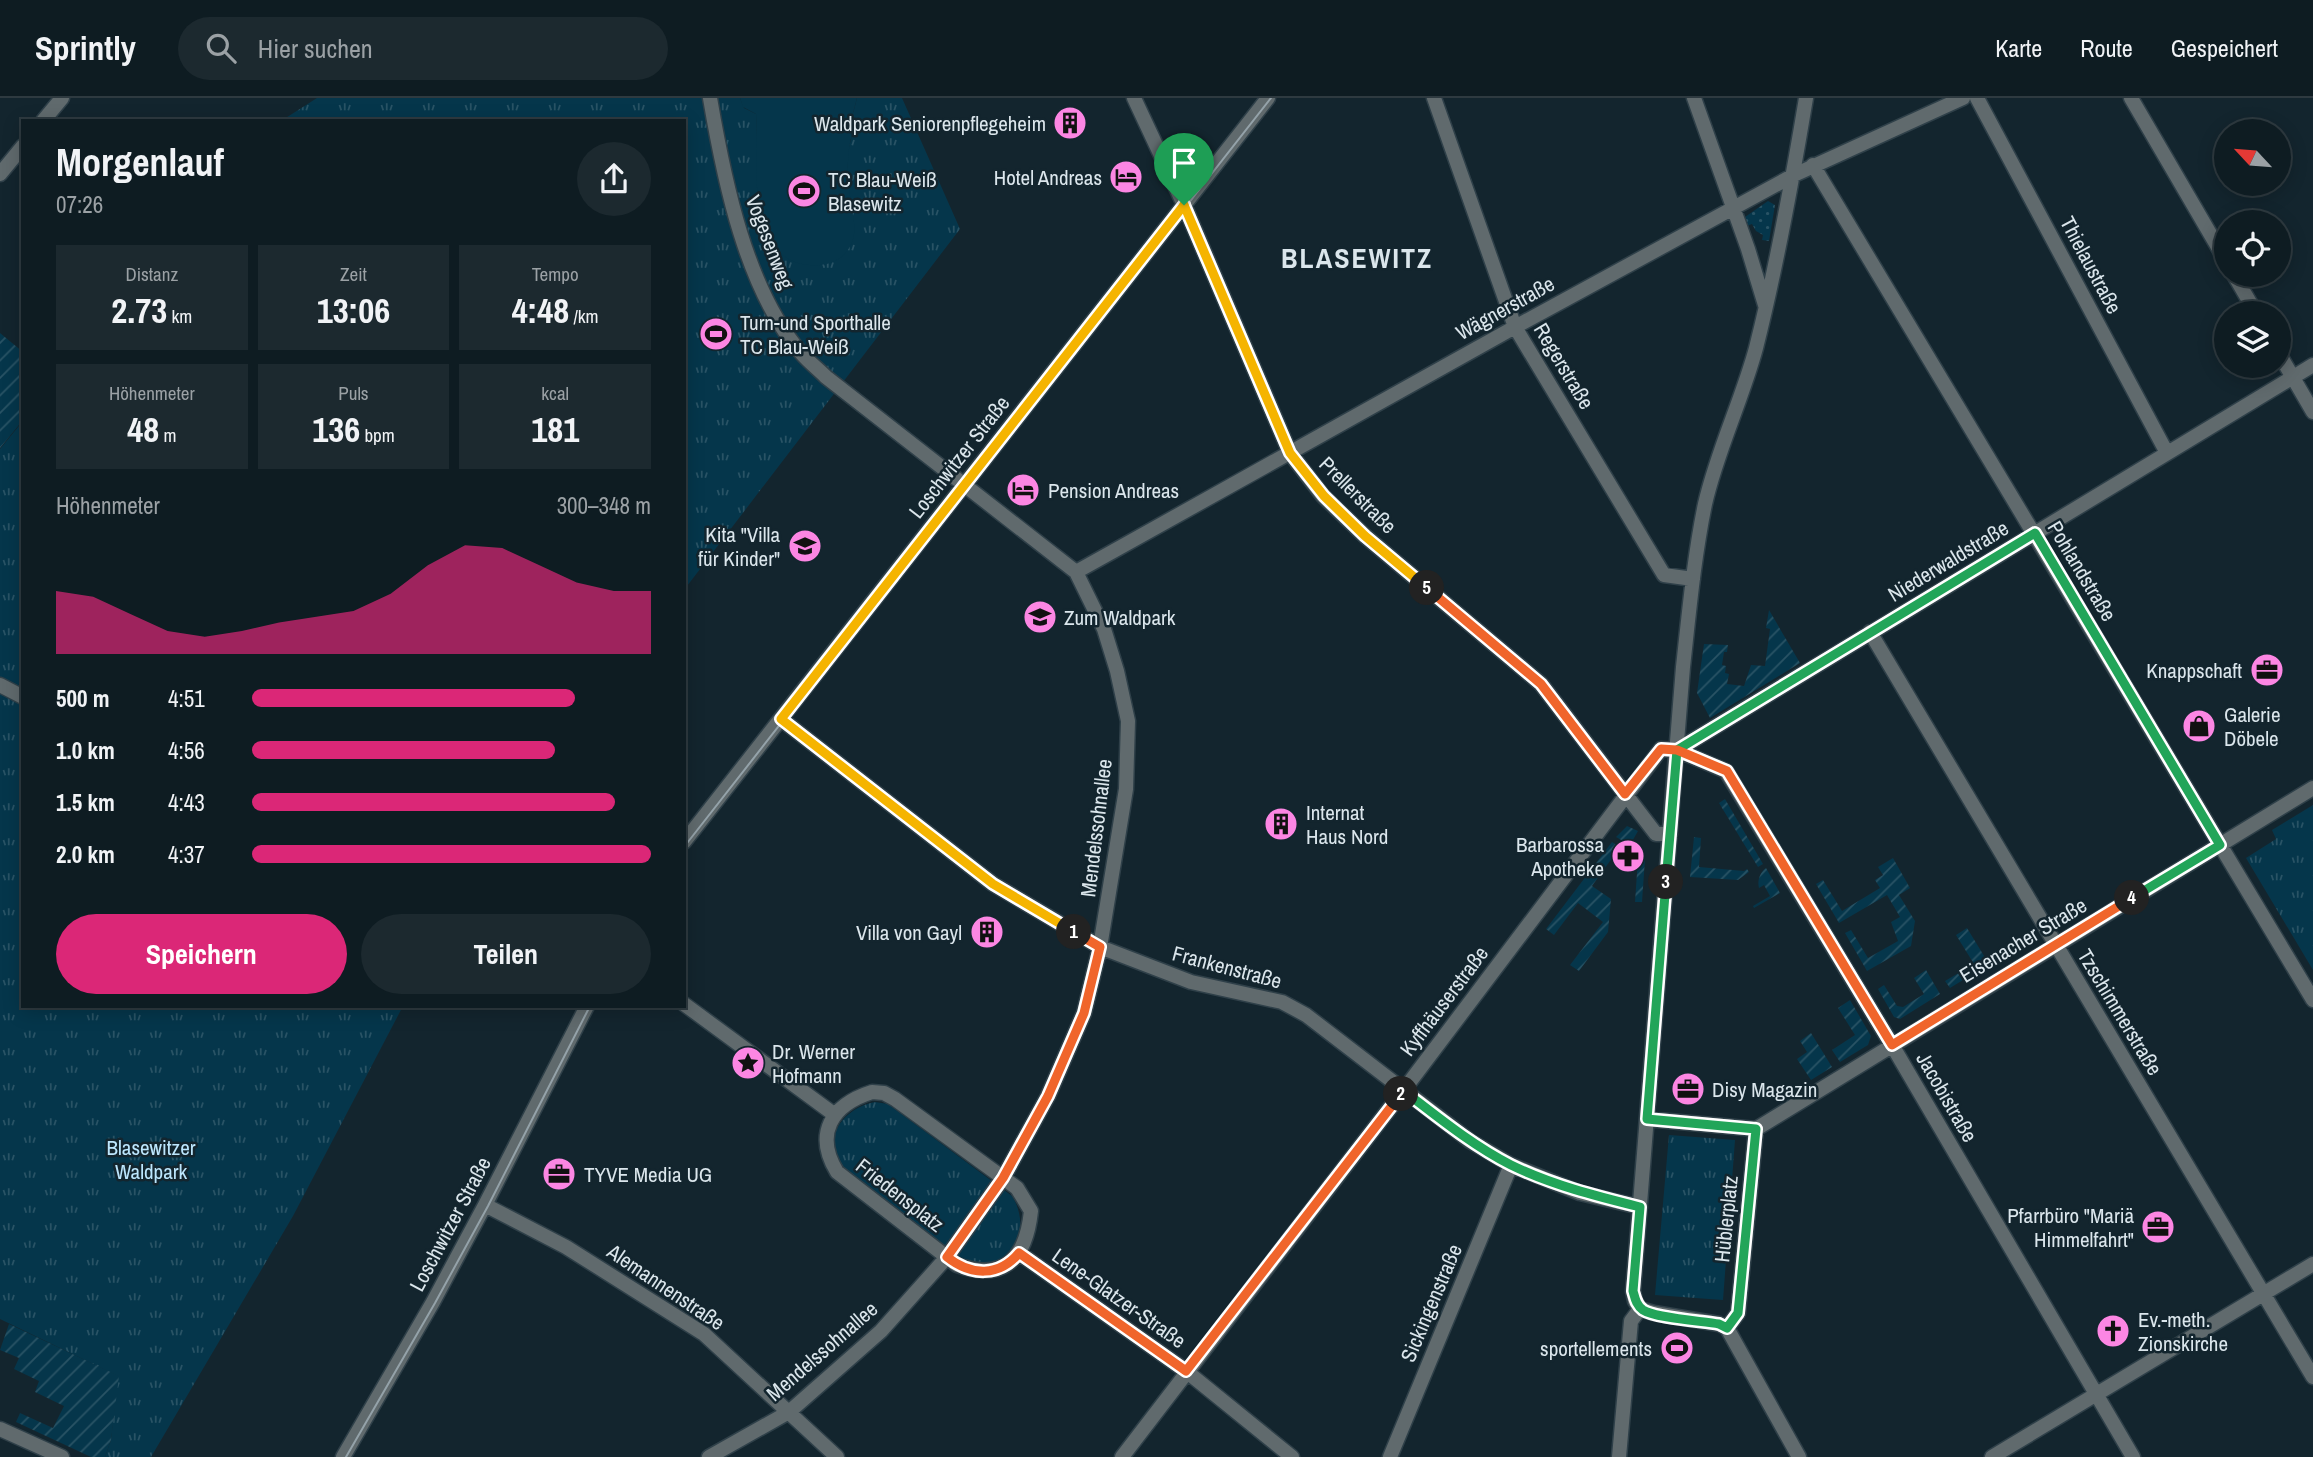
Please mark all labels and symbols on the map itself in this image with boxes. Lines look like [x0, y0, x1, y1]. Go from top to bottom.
building icon: Waldpark Seniorenpflegeheim [1051, 104, 1089, 142]
place label: Waldpark Seniorenpflegeheim [814, 109, 1046, 138]
north arrow [2214, 119, 2291, 196]
pin [1154, 133, 1214, 205]
hotel icon: Hotel Andreas [1107, 158, 1145, 196]
place label: Hotel Andreas [994, 163, 1102, 192]
place label: TC Blau-Weiß Blasewitz [828, 165, 937, 218]
sports icon: TC Blau-Weiß Blasewitz [785, 172, 823, 210]
street label: Vogesenweg [739, 191, 801, 294]
street label: Thielaustraße [2053, 211, 2129, 319]
district label: BLASEWITZ [1281, 239, 1433, 277]
street label: Wägnerstraße [1451, 269, 1559, 347]
place label: Turn-und Sporthalle TC Blau-Weiß [740, 308, 891, 361]
sports icon: Turn-und Sporthalle TC Blau-Weiß [697, 315, 735, 353]
street label: Regerstraße [1527, 318, 1601, 414]
street label: Loschwitzer Straße [902, 390, 1016, 524]
street label: Prellerstraße [1313, 450, 1403, 540]
hotel icon: Pension Andreas [1004, 471, 1042, 509]
place label: Pension Andreas [1048, 476, 1179, 505]
street label: Niederwaldstraße [1882, 514, 2014, 608]
street label: Pohlandstraße [2041, 516, 2123, 626]
place label: Kita "Villa für Kinder" [698, 520, 780, 573]
school or university icon: Kita "Villa für Kinder" [786, 527, 824, 565]
pin: 5 [1410, 570, 1444, 606]
school or university icon: Zum Waldpark [1021, 598, 1059, 636]
place label: Zum Waldpark [1064, 603, 1176, 632]
office icon: Knappschaft [2248, 651, 2286, 689]
place label: Knappschaft [2146, 656, 2242, 685]
place label: Galerie Döbele [2224, 700, 2280, 753]
shop icon: Galerie Döbele [2180, 707, 2218, 745]
street label: Mendelssohnallee [1073, 757, 1119, 899]
place label: Internat Haus Nord [1306, 798, 1388, 851]
building icon: Internat Haus Nord [1262, 805, 1300, 843]
place label: Barbarossa Apotheke [1516, 830, 1604, 883]
pharmacy icon: Barbarossa Apotheke [1609, 837, 1647, 875]
pin: 3 [1648, 864, 1684, 900]
pin: 4 [2114, 880, 2150, 916]
street label: Eisenacher Straße [1954, 891, 2092, 989]
building icon: Villa von Gayl [968, 913, 1006, 951]
pin: 1 [1056, 914, 1092, 950]
place label: Villa von Gayl [856, 918, 962, 947]
street label: Frankenstraße [1169, 939, 1285, 995]
street label: Kyffhäuserstraße [1393, 940, 1495, 1062]
street label: Tzschimmerstraße [2071, 943, 2169, 1081]
place label: Dr. Werner Hofmann [772, 1037, 855, 1090]
place icon: Dr. Werner Hofmann [729, 1044, 767, 1082]
street label: Jacobistraße [1910, 1047, 1984, 1147]
office icon: Disy Magazin [1669, 1070, 1707, 1108]
place label: Disy Magazin [1712, 1075, 1817, 1104]
pin: 2 [1384, 1076, 1418, 1112]
park label: Blasewitzer Waldpark [107, 1133, 196, 1186]
street label: Friedensplatz [850, 1151, 950, 1239]
street label: Loschwitzer Straße [402, 1152, 498, 1296]
office icon: TYVE Media UG [540, 1155, 578, 1193]
place label: TYVE Media UG [584, 1160, 712, 1189]
street label: Hüblerplatz [1707, 1174, 1745, 1264]
place label: Pfarrbüro "Mariä Himmelfahrt" [2007, 1201, 2134, 1254]
office icon: Pfarrbüro "Mariä Himmelfahrt" [2139, 1208, 2177, 1246]
street label: Alemannenstraße [601, 1236, 730, 1337]
street label: Sickingenstraße [1393, 1240, 1469, 1366]
street label: Lene-Glatzer-Straße [1046, 1241, 1192, 1355]
street label: Mendelssohnallee [760, 1295, 884, 1407]
place label: Ev.-meth. Zionskirche [2138, 1305, 2228, 1358]
church icon: Ev.-meth. Zionskirche [2094, 1312, 2132, 1350]
sports icon: sportellements [1658, 1329, 1696, 1367]
place label: sportellements [1540, 1334, 1652, 1363]

